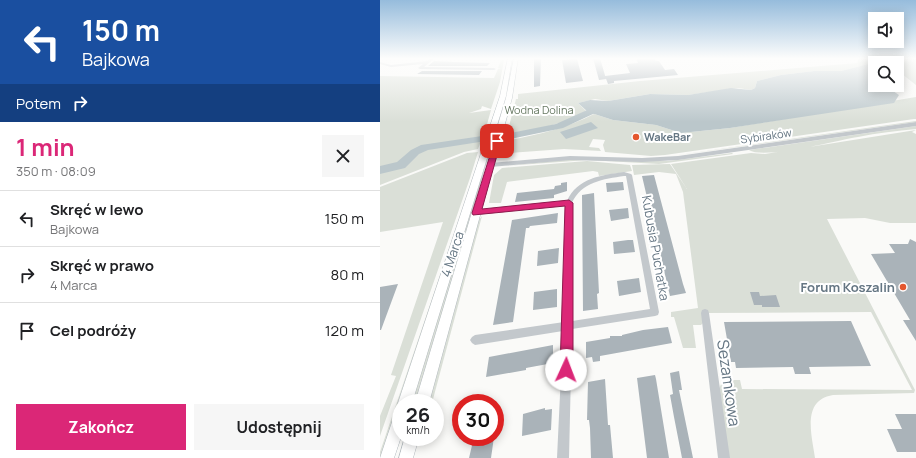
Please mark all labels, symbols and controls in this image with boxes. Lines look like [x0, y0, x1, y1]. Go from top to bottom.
text: 150 m [82, 11, 160, 49]
map controls [868, 12, 904, 92]
button: sound [868, 12, 904, 48]
icon: left [16, 16, 68, 68]
text: Bajkowa [82, 47, 150, 71]
button: search [868, 56, 904, 92]
icon: right [69, 92, 91, 114]
text: Potem [16, 93, 61, 114]
park label: Wodna Dolina [504, 102, 574, 117]
pin [480, 124, 514, 158]
street label: Sybiraków [739, 124, 793, 147]
place label: WakeBar [644, 129, 691, 144]
text: 1 min [16, 130, 75, 163]
icon: arrive [486, 130, 508, 152]
marker: WakeBar [631, 132, 641, 142]
button: close [322, 135, 364, 177]
text: 350 m · 08:09 [16, 162, 96, 180]
street label: Kubusia Puchatka [638, 194, 674, 302]
text: Skręć w lewo [50, 199, 144, 220]
icon: left [16, 208, 38, 230]
text: 150 m [325, 208, 364, 229]
text: Bajkowa [50, 220, 99, 238]
street label: 4 Marca [436, 229, 468, 279]
text: Skręć w prawo [50, 255, 154, 276]
icon: right [16, 264, 38, 286]
text: 80 m [330, 264, 364, 285]
text: 4 Marca [50, 276, 97, 294]
place label: Forum Koszalin [800, 278, 895, 296]
marker: Forum Koszalin [898, 282, 908, 292]
icon: arrive [16, 320, 38, 342]
text: Cel podróży [50, 320, 136, 341]
text: 120 m [325, 320, 364, 341]
street label: Sezamkowa [712, 338, 746, 428]
position arrow [545, 349, 587, 391]
speed limit sign: 30 [452, 394, 504, 446]
text: 26 [406, 401, 430, 428]
button: Zakończ [16, 404, 186, 450]
button: Udostępnij [194, 404, 364, 450]
text: km/h [406, 423, 430, 437]

